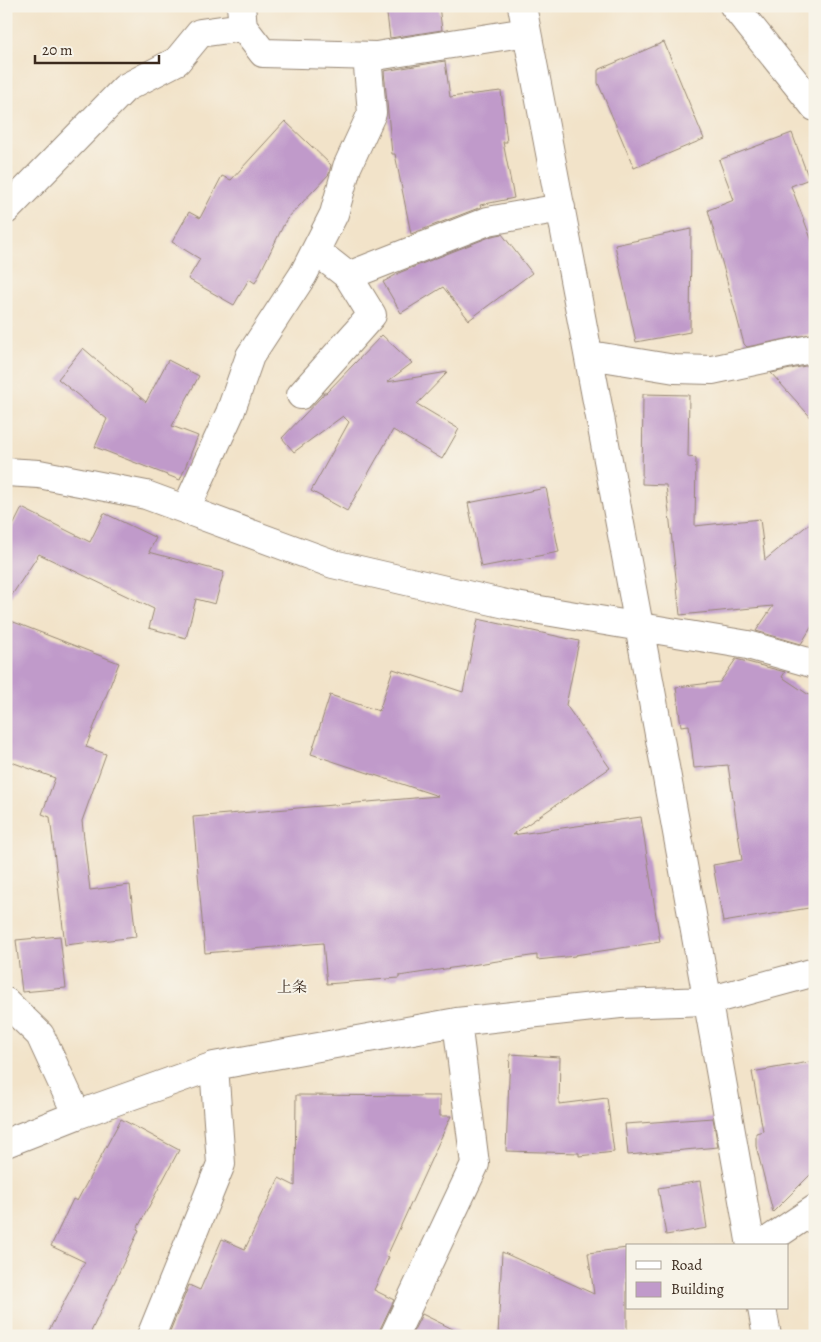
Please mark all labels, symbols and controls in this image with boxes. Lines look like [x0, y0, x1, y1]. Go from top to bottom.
scale bar [35, 32, 159, 64]
text: 20 m [42, 40, 73, 60]
district label: 上条 [277, 977, 307, 997]
legend [626, 1244, 788, 1310]
text: Road [671, 1255, 703, 1275]
text: Building [671, 1279, 724, 1299]

